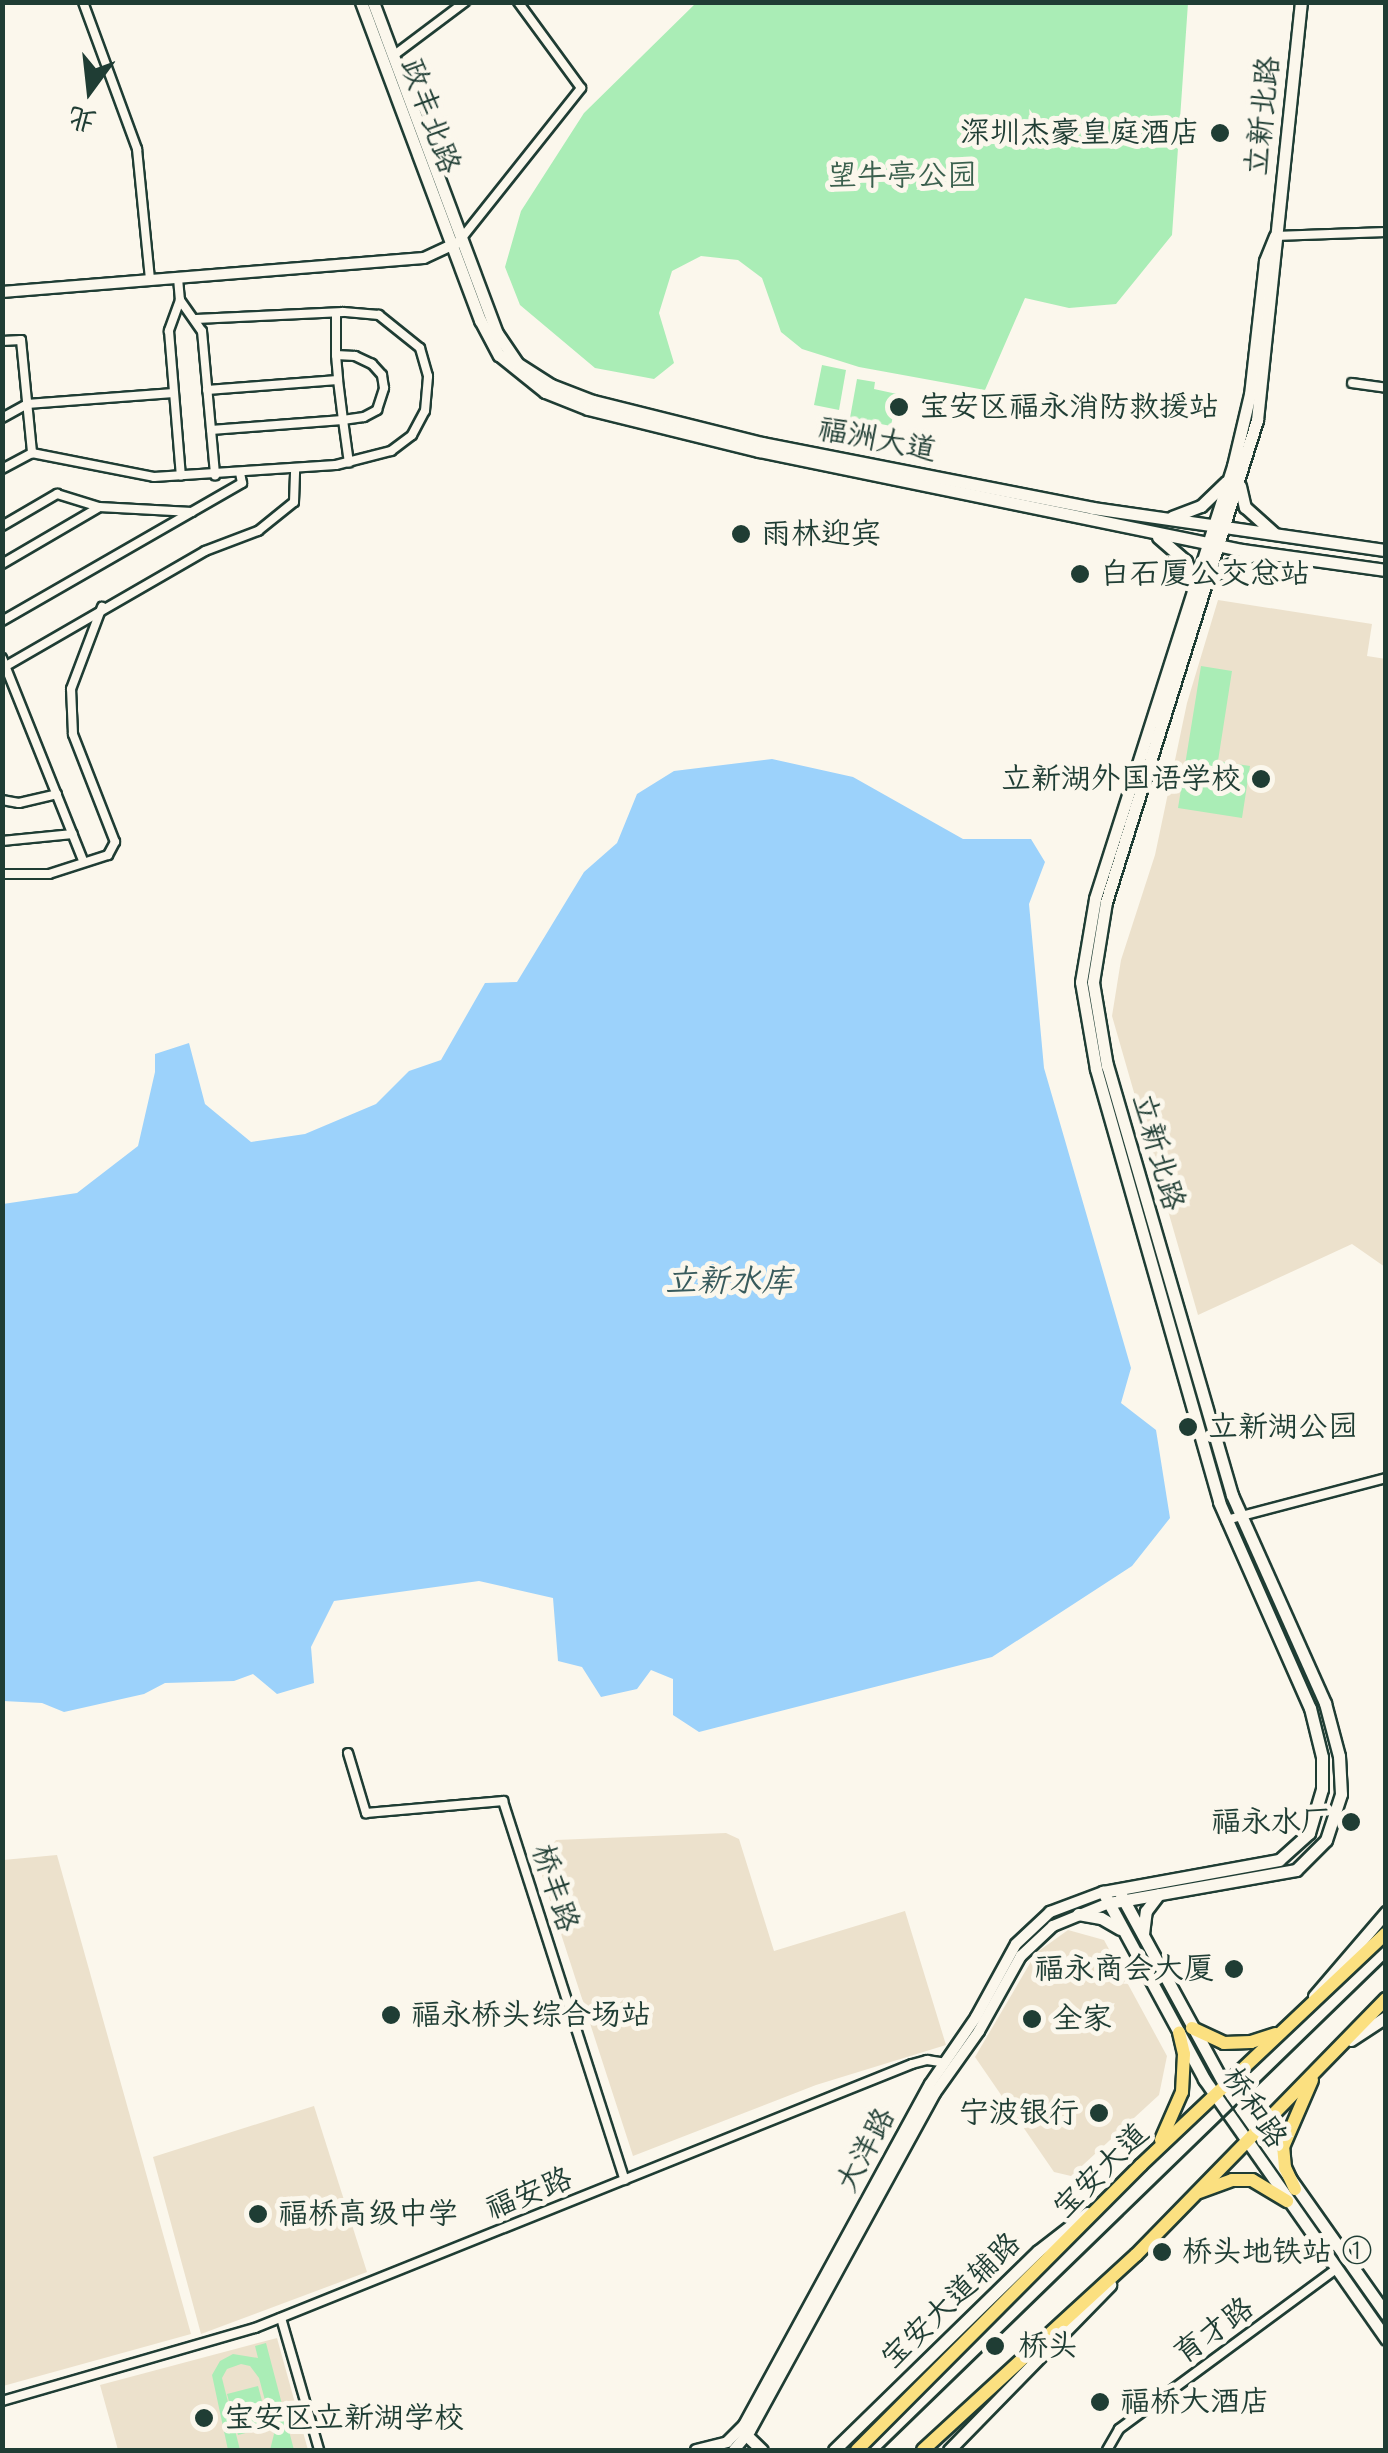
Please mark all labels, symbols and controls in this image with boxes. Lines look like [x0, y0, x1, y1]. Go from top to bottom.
north arrow [40, 40, 140, 140]
street label: 政丰北路 [393, 53, 467, 179]
street label: 立新北路 [1239, 54, 1287, 178]
text: 北 [65, 100, 100, 138]
place label: 深圳杰豪皇庭酒店 [960, 115, 1200, 151]
marker: 深圳杰豪皇庭酒店 [1209, 122, 1231, 144]
park label: 望牛亭公园 [827, 158, 977, 194]
place label: 宝安区福永消防救援站 [919, 389, 1219, 425]
marker: 宝安区福永消防救援站 [888, 396, 910, 418]
street label: 福洲大道 [815, 411, 939, 469]
place label: 雨林迎宾 [761, 516, 881, 552]
marker: 雨林迎宾 [730, 523, 752, 545]
place label: 白石厦公交总站 [1100, 556, 1310, 592]
marker: 白石厦公交总站 [1069, 563, 1091, 585]
place label: 立新湖外国语学校 [1001, 761, 1241, 797]
marker: 立新湖外国语学校 [1250, 768, 1272, 790]
street label: 立新北路 [1124, 1089, 1192, 1215]
water label: 立新水库 [665, 1262, 793, 1300]
place label: 立新湖公园 [1208, 1409, 1358, 1445]
marker: 立新湖公园 [1177, 1416, 1199, 1438]
place label: 福永水厂 [1211, 1804, 1331, 1840]
marker: 福永水厂 [1340, 1811, 1362, 1833]
street label: 桥丰路 [524, 1840, 586, 1936]
place label: 福永商会大厦 [1034, 1951, 1214, 1987]
marker: 福永商会大厦 [1223, 1958, 1245, 1980]
place label: 福永桥头综合场站 [411, 1997, 651, 2033]
place label: 全家 [1052, 2001, 1112, 2037]
marker: 福永桥头综合场站 [380, 2004, 402, 2026]
marker: 全家 [1021, 2008, 1043, 2030]
street label: 桥和路 [1214, 2061, 1294, 2155]
place label: 宁波银行 [959, 2095, 1079, 2131]
street label: 大洋路 [829, 2102, 903, 2198]
marker: 宁波银行 [1088, 2102, 1110, 2124]
street label: 宝安大道 [1046, 2116, 1156, 2226]
street label: 福安路 [481, 2160, 577, 2228]
place label: 福桥高级中学 [278, 2196, 458, 2232]
marker: 福桥高级中学 [247, 2203, 269, 2225]
street label: 宝安大道辅路 [874, 2226, 1028, 2376]
place label: 桥头地铁站 ① [1182, 2234, 1372, 2270]
marker: 桥头地铁站 ① [1151, 2241, 1173, 2263]
street label: 育才路 [1167, 2290, 1261, 2372]
place label: 桥头 [1018, 2328, 1078, 2364]
marker: 桥头 [982, 2333, 1008, 2359]
place label: 福桥大酒店 [1120, 2384, 1270, 2420]
marker: 福桥大酒店 [1089, 2391, 1111, 2413]
place label: 宝安区立新湖学校 [224, 2400, 464, 2436]
marker: 宝安区立新湖学校 [193, 2407, 215, 2429]

